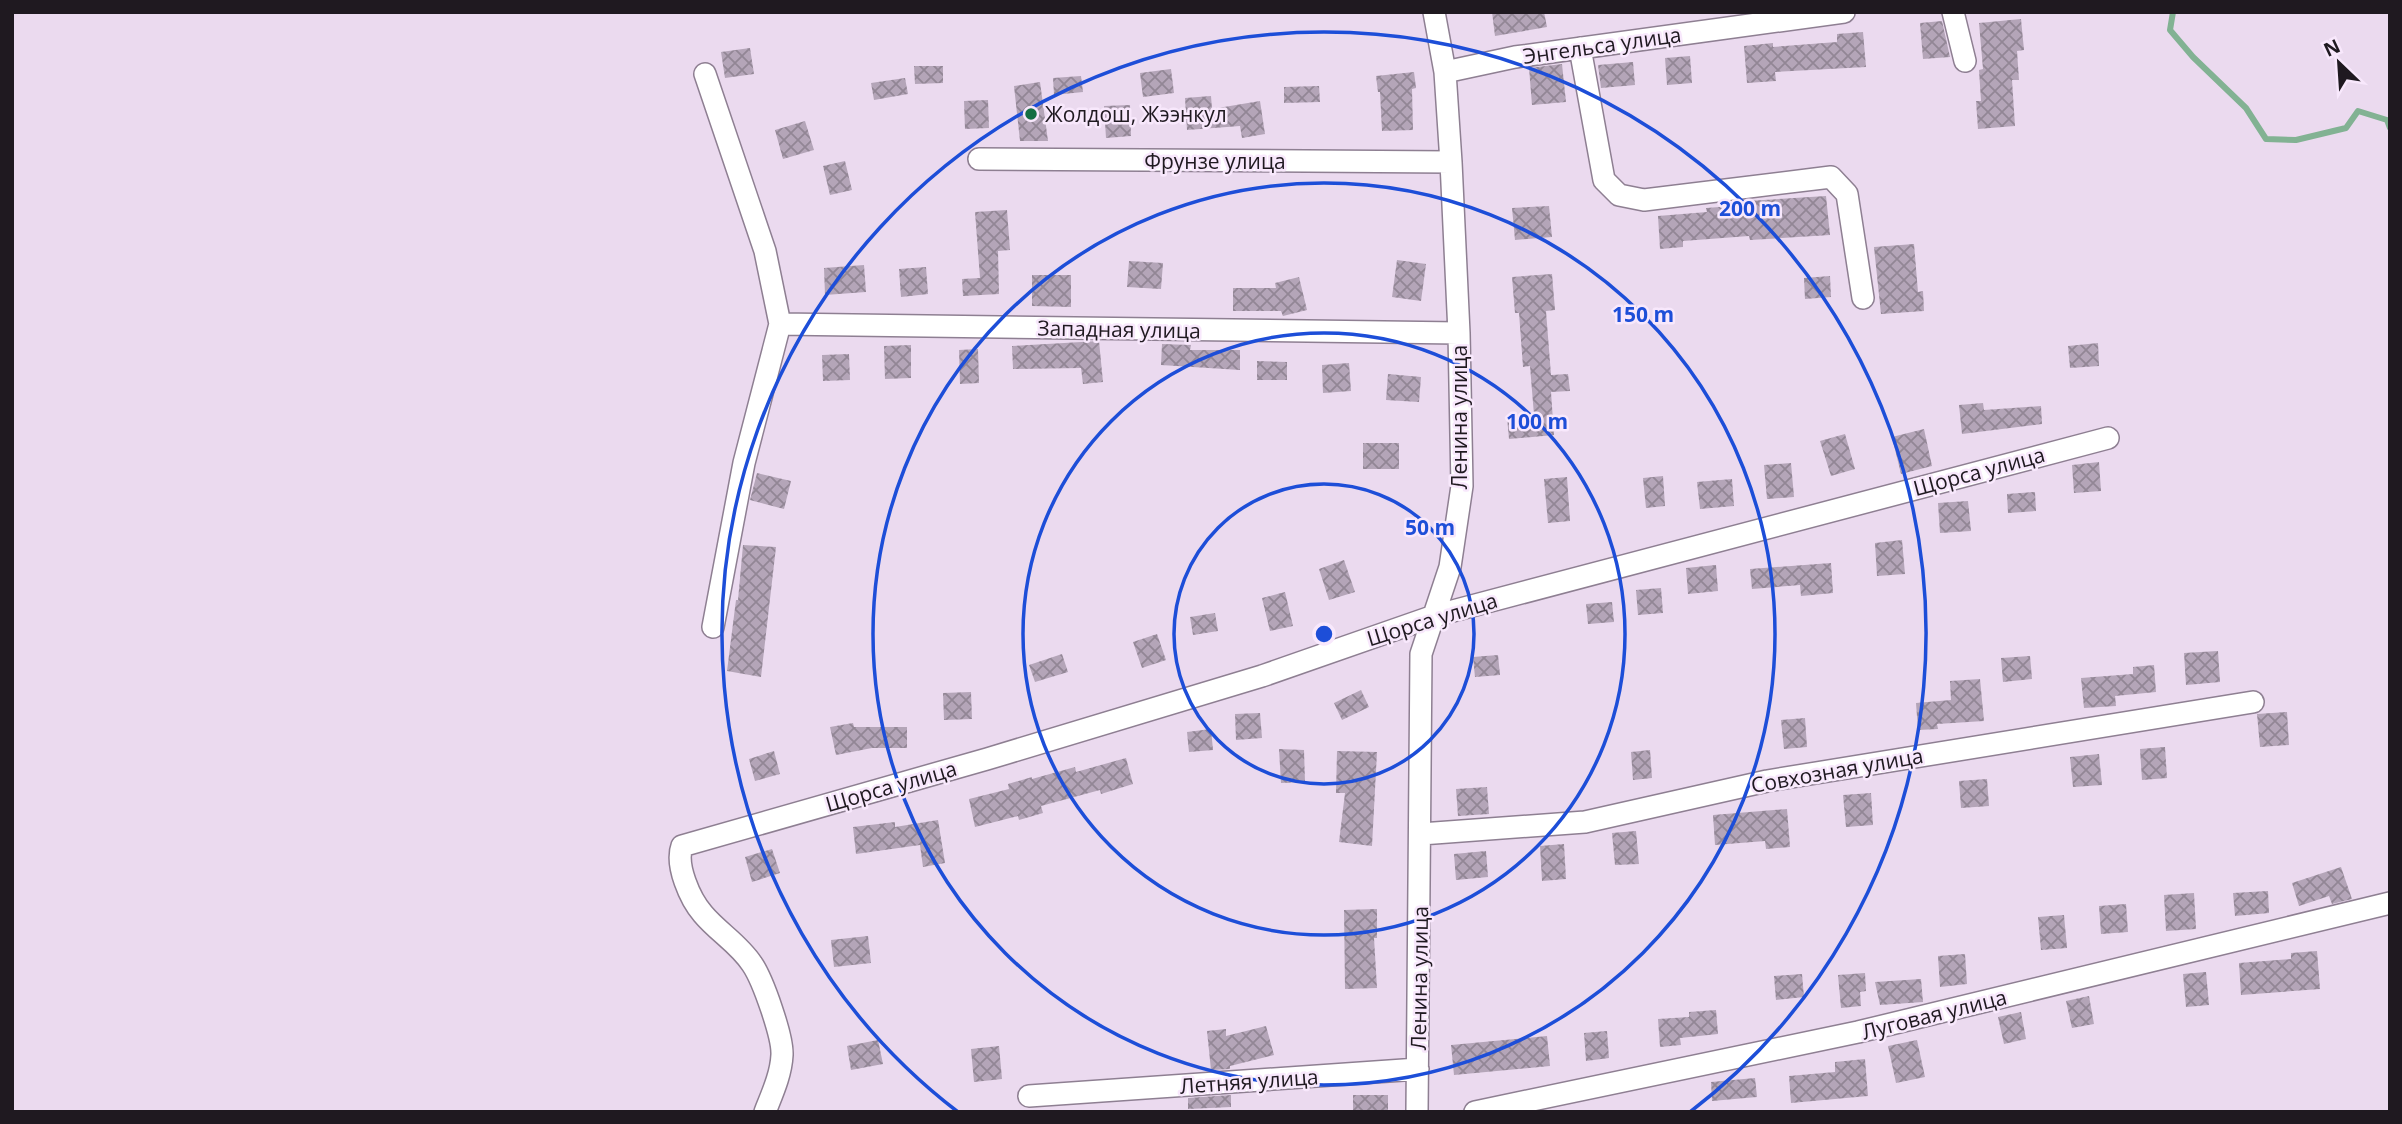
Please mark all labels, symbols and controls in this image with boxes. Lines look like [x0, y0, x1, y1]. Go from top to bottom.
street label: Энгельса улица [1521, 20, 1683, 70]
north arrow [2304, 28, 2374, 98]
text: N [2319, 33, 2344, 63]
place label: Жолдош, Жээнкул [1045, 100, 1227, 128]
marker: Жолдош, Жээнкул [1023, 106, 1039, 122]
street label: Фрунзе улица [1144, 147, 1286, 175]
text: 200 m [1719, 194, 1781, 222]
text: 150 m [1612, 300, 1674, 328]
street label: Западная улица [1037, 314, 1201, 344]
street label: Ленина улица [1445, 345, 1473, 489]
text: 100 m [1506, 407, 1568, 435]
street label: Щорса улица [1910, 440, 2048, 502]
text: 50 m [1405, 513, 1455, 541]
street label: Щорса улица [1363, 586, 1501, 652]
centre of rings [1312, 622, 1336, 646]
street label: Совхозная улица [1749, 741, 1925, 799]
street label: Щорса улица [822, 754, 960, 818]
street label: Ленина улица [1404, 906, 1434, 1050]
street label: Луговая улица [1859, 982, 2009, 1046]
street label: Летняя улица [1179, 1062, 1319, 1100]

